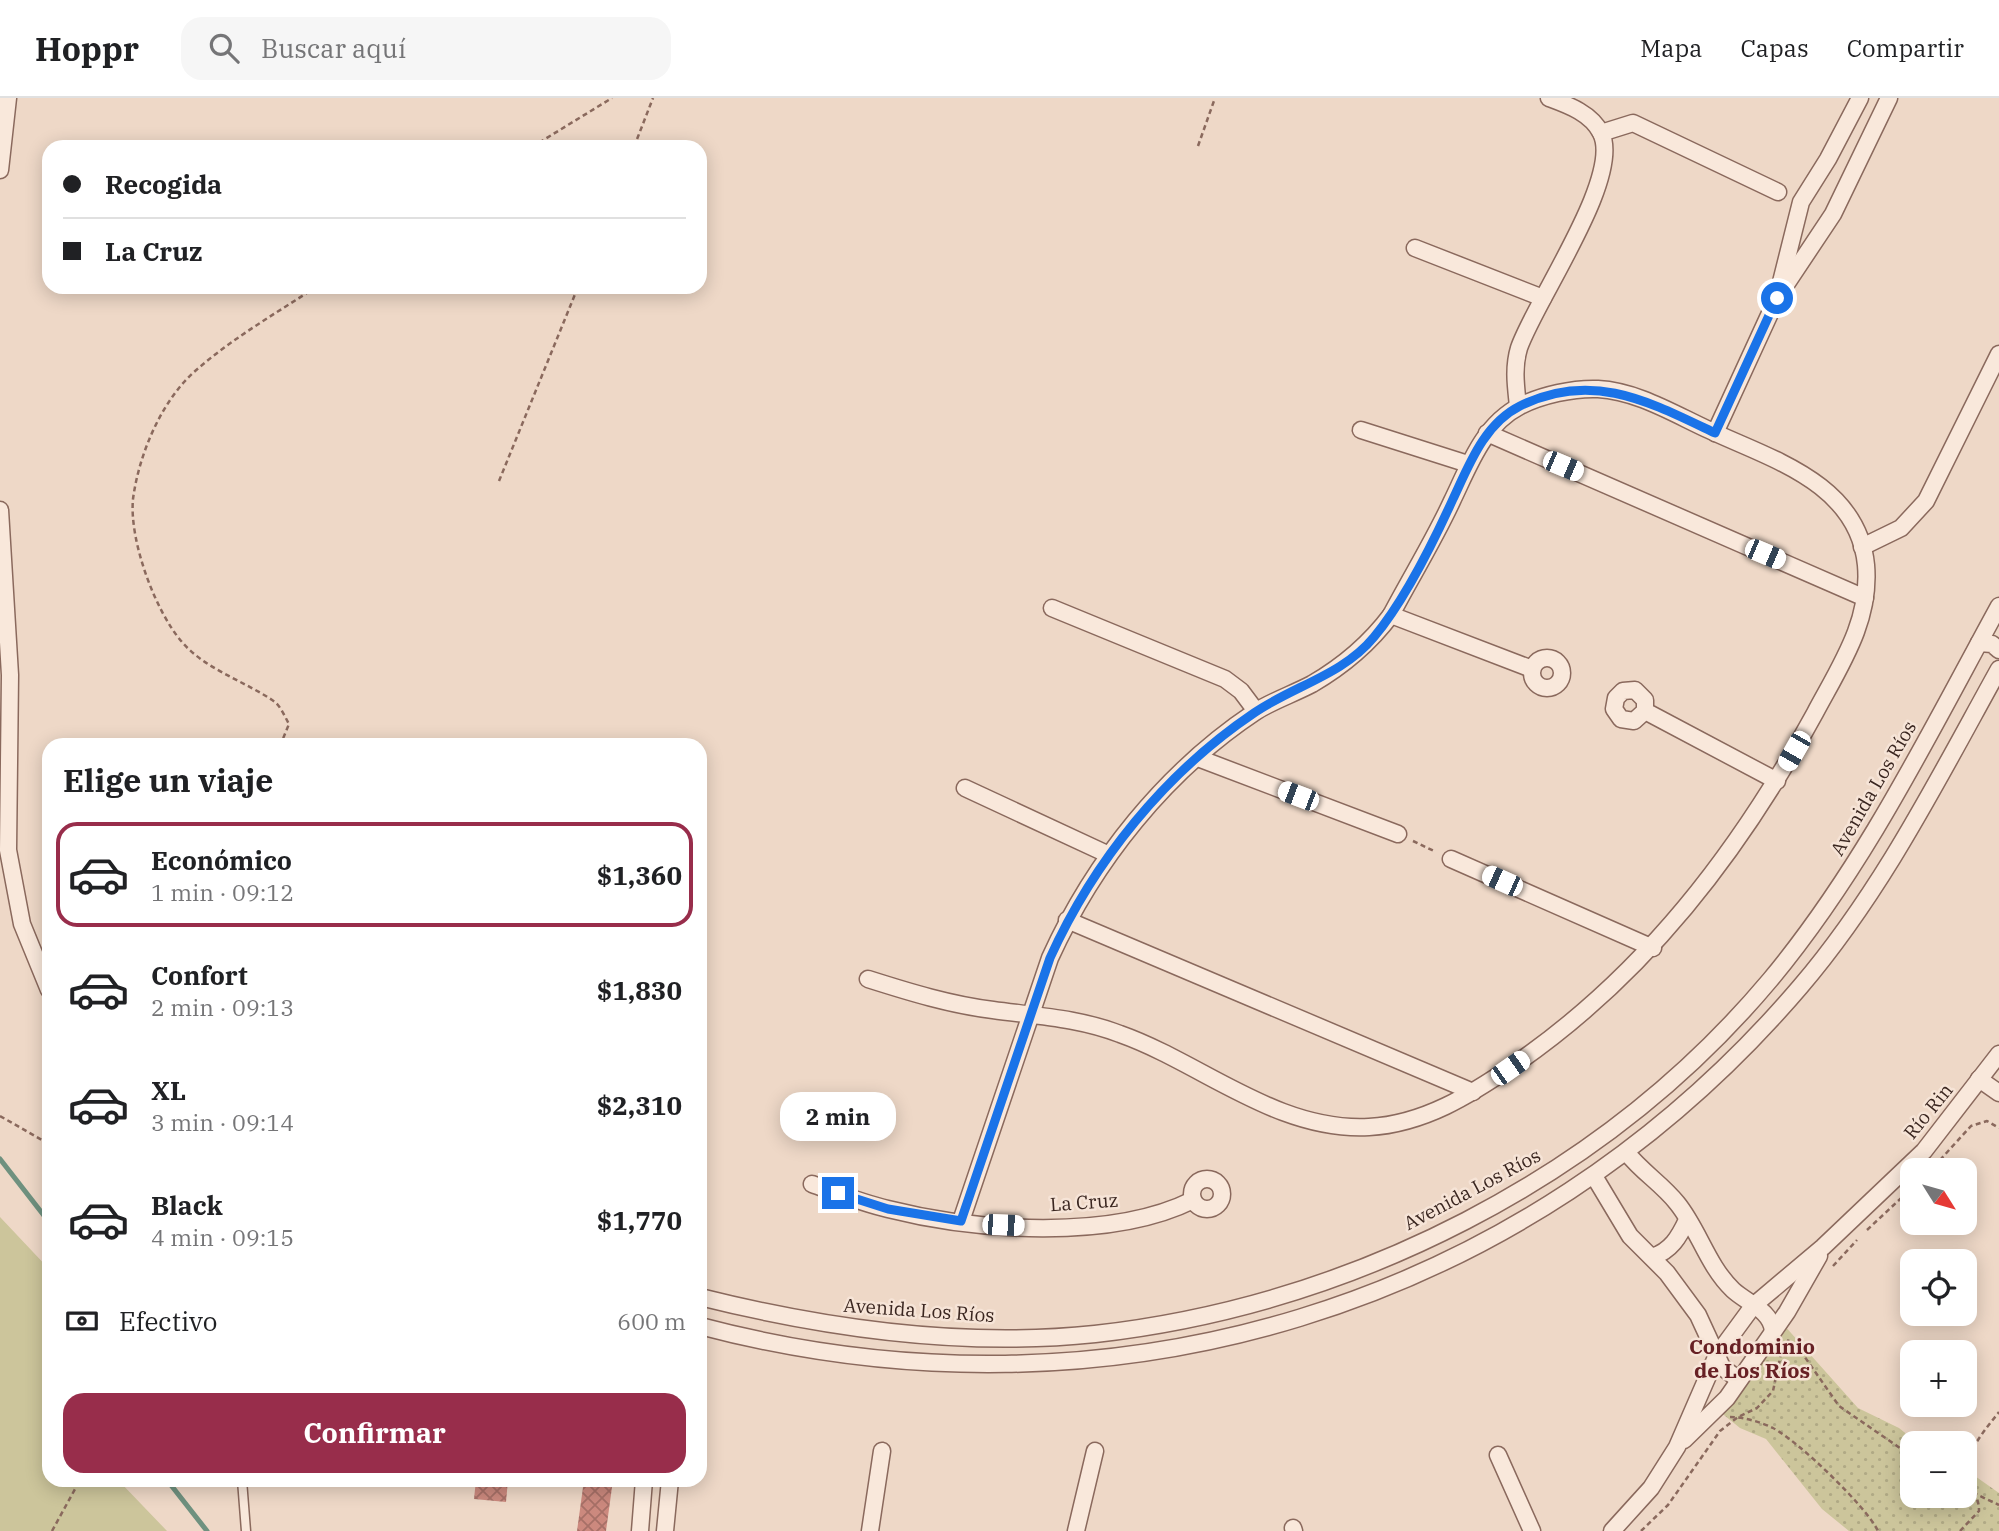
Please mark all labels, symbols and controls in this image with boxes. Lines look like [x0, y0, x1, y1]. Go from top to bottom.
search box [181, 17, 671, 80]
text: Hoppr [35, 27, 139, 70]
icon: search [205, 29, 243, 67]
text: Buscar aquí [261, 31, 406, 65]
text: Mapa [1640, 32, 1702, 64]
text: Capas [1740, 32, 1809, 64]
text: Compartir [1847, 32, 1964, 64]
text: Recogida [105, 167, 222, 201]
text: La Cruz [105, 234, 202, 268]
route start [1761, 282, 1793, 314]
car [1540, 448, 1587, 484]
car [1742, 536, 1789, 572]
street label: Avenida Los Ríos [1825, 716, 1921, 860]
car [1775, 728, 1814, 774]
text: Elige un viaje [63, 759, 273, 801]
car [1275, 779, 1322, 813]
icon: car [67, 843, 130, 906]
text: Económico [151, 843, 292, 877]
text: $1,360 [597, 858, 682, 892]
car [1479, 863, 1526, 899]
text: 1 min · 09:12 [151, 877, 294, 907]
icon: car [67, 958, 130, 1021]
text: Confort [151, 958, 248, 992]
text: $1,830 [597, 973, 682, 1007]
text: 2 min · 09:13 [151, 992, 294, 1022]
car [1487, 1047, 1534, 1089]
icon: car [67, 1073, 130, 1136]
text: XL [151, 1073, 186, 1107]
street label: Río Rin [1898, 1078, 1958, 1144]
text: $2,310 [597, 1088, 682, 1122]
callout: 2 min [780, 1091, 896, 1140]
text: 2 min [806, 1101, 870, 1131]
text: 3 min · 09:14 [151, 1107, 294, 1137]
street label: Avenida Los Ríos [1399, 1143, 1545, 1235]
north arrow [1900, 1158, 1978, 1236]
map controls [1900, 1158, 1977, 1508]
route end [822, 1177, 854, 1209]
icon: car [67, 1188, 130, 1251]
text: Black [151, 1188, 223, 1222]
street label: La Cruz [1049, 1188, 1119, 1216]
text: $1,770 [597, 1203, 682, 1237]
car [982, 1214, 1025, 1236]
text: 4 min · 09:15 [151, 1222, 294, 1252]
button: locate [1900, 1249, 1977, 1326]
street label: Avenida Los Ríos [843, 1293, 995, 1327]
icon: cash [63, 1302, 101, 1340]
text: Efectivo [119, 1304, 217, 1338]
text: 600 m [617, 1306, 686, 1336]
district label: Condominio de Los Ríos [1689, 1332, 1815, 1384]
button: + [1900, 1340, 1977, 1417]
button: Confirmar [63, 1393, 686, 1473]
button: − [1900, 1431, 1977, 1508]

